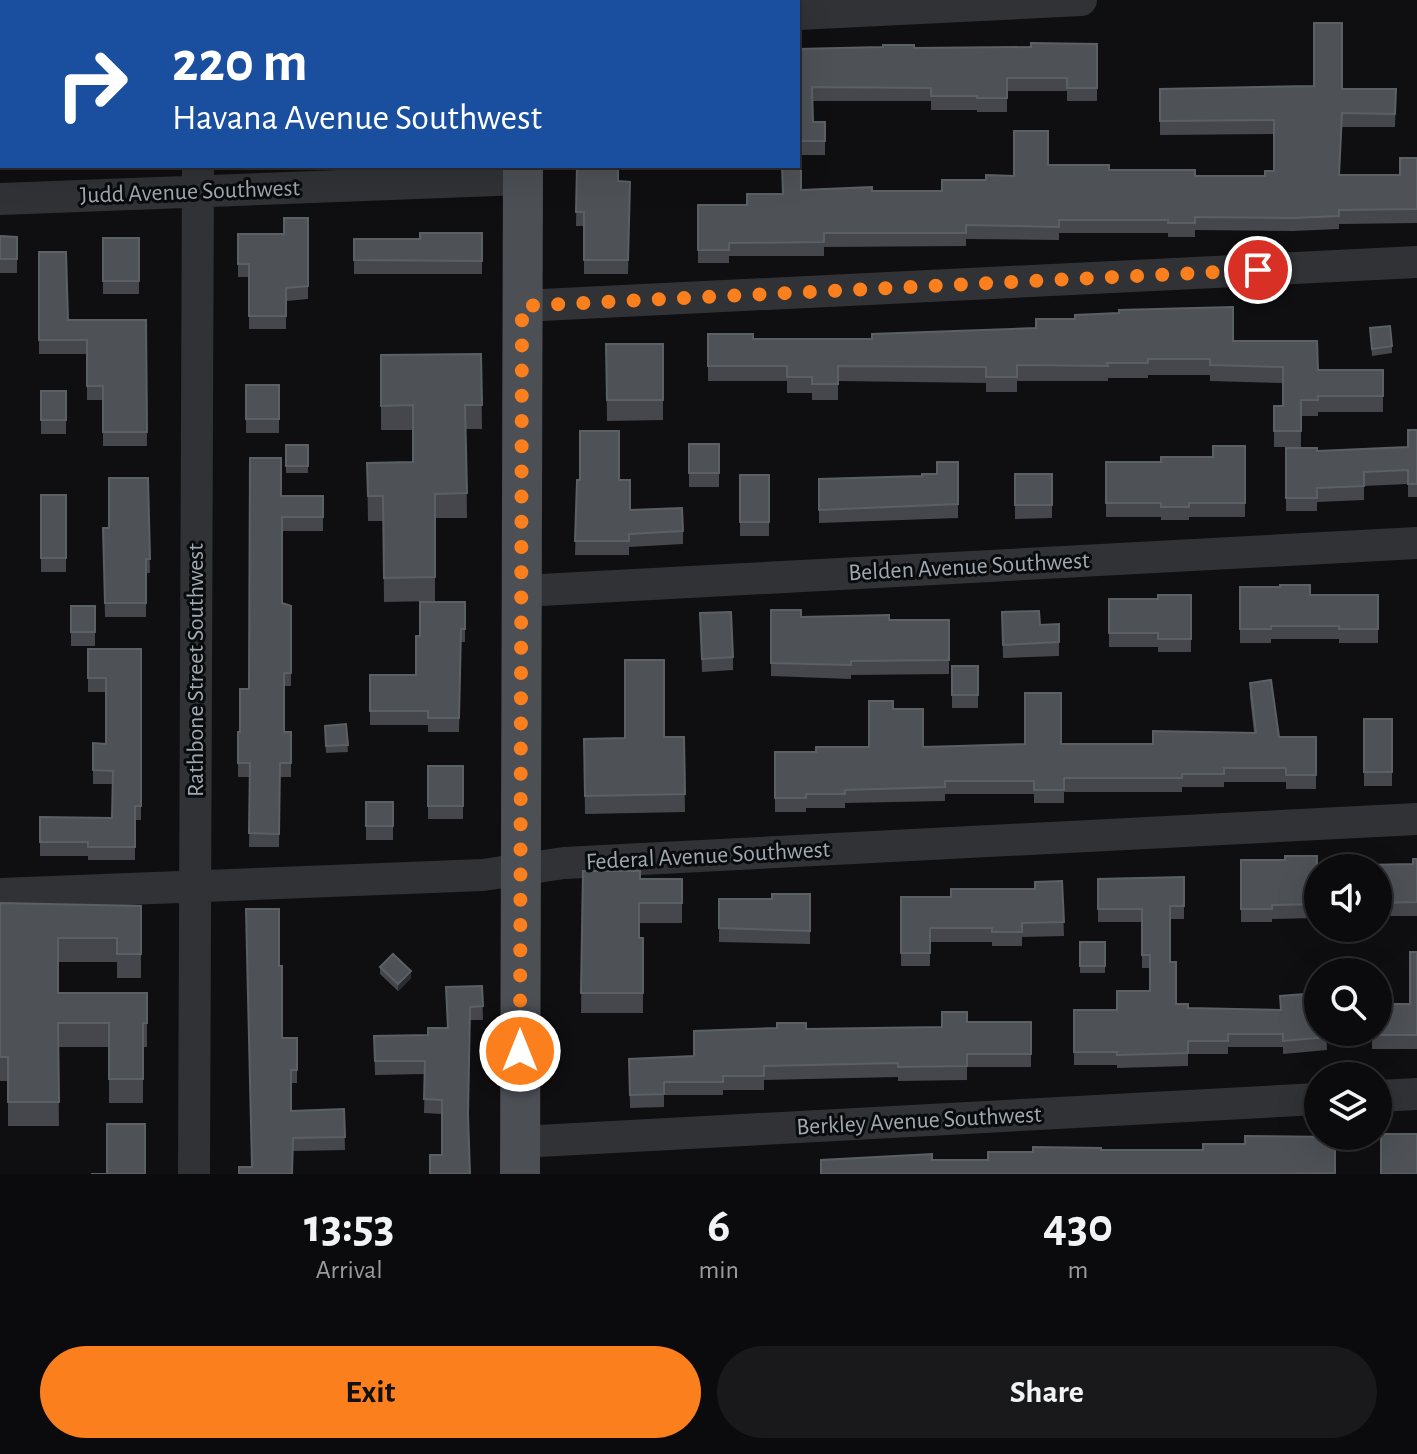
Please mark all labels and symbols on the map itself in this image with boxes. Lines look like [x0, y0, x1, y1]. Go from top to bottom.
street label: Judd Avenue Southwest [80, 176, 301, 208]
pin [1224, 236, 1292, 304]
street label: Rathbone Street Southwest [184, 543, 208, 797]
street label: Belden Avenue Southwest [848, 549, 1090, 585]
street label: Federal Avenue Southwest [585, 838, 831, 874]
position arrow [478, 1009, 562, 1093]
street label: Berkley Avenue Southwest [796, 1103, 1043, 1139]

